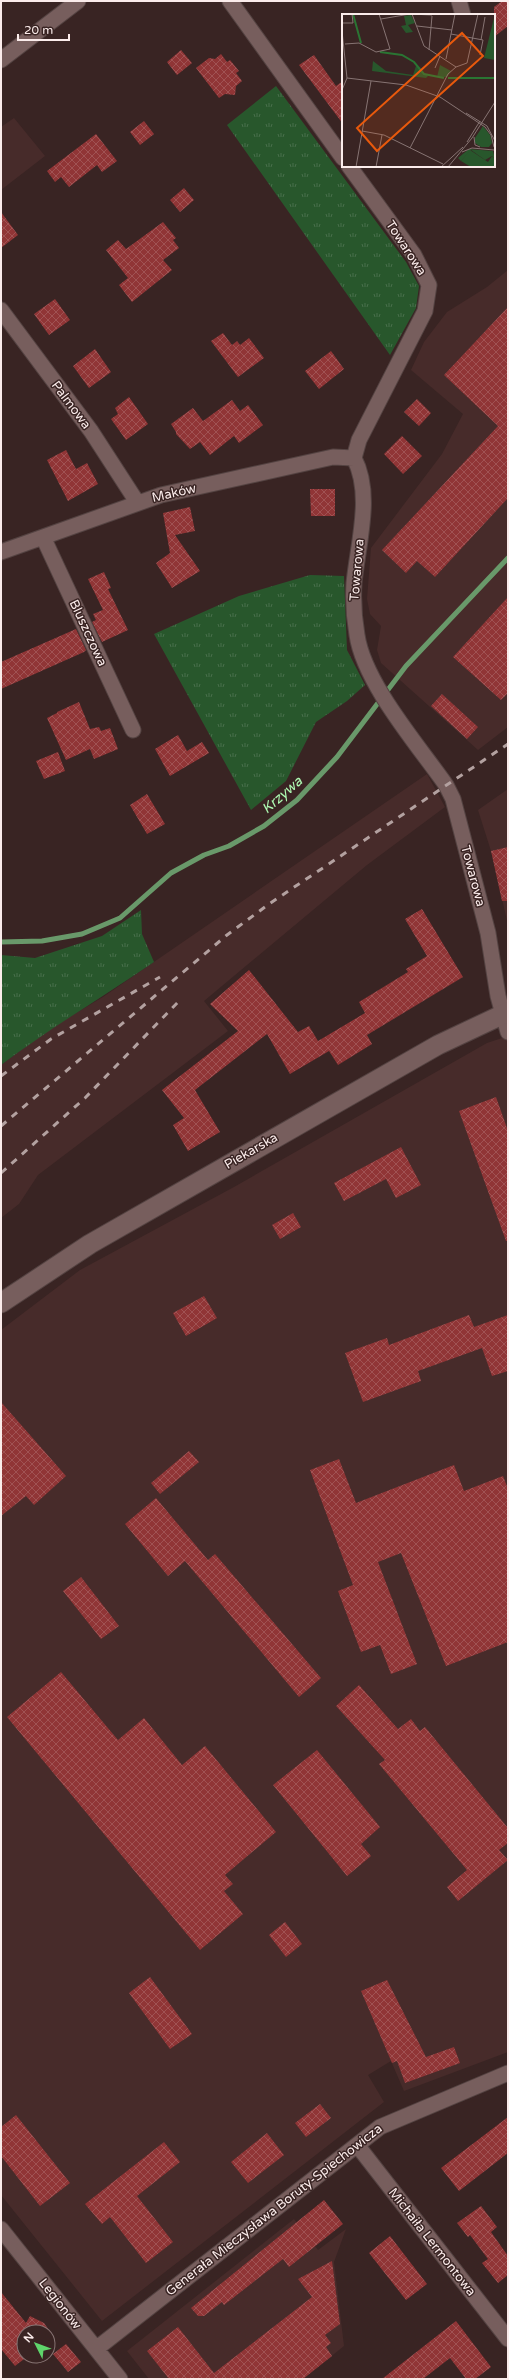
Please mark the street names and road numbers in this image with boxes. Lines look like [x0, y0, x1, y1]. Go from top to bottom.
street label: Towarowa [382, 217, 430, 279]
street label: Palmowa [48, 378, 94, 432]
street label: Maków [150, 480, 198, 506]
street label: Towarowa [346, 538, 368, 602]
street label: Bluszczowa [66, 597, 110, 669]
street label: Towarowa [457, 844, 489, 908]
street label: Piekarska [221, 1129, 281, 1173]
street label: Generała Mieczysława Boruty-Spiechowicza [163, 2121, 385, 2299]
street label: Michaiła Lermontowa [385, 2185, 479, 2299]
street label: Legionów [35, 2275, 85, 2333]

